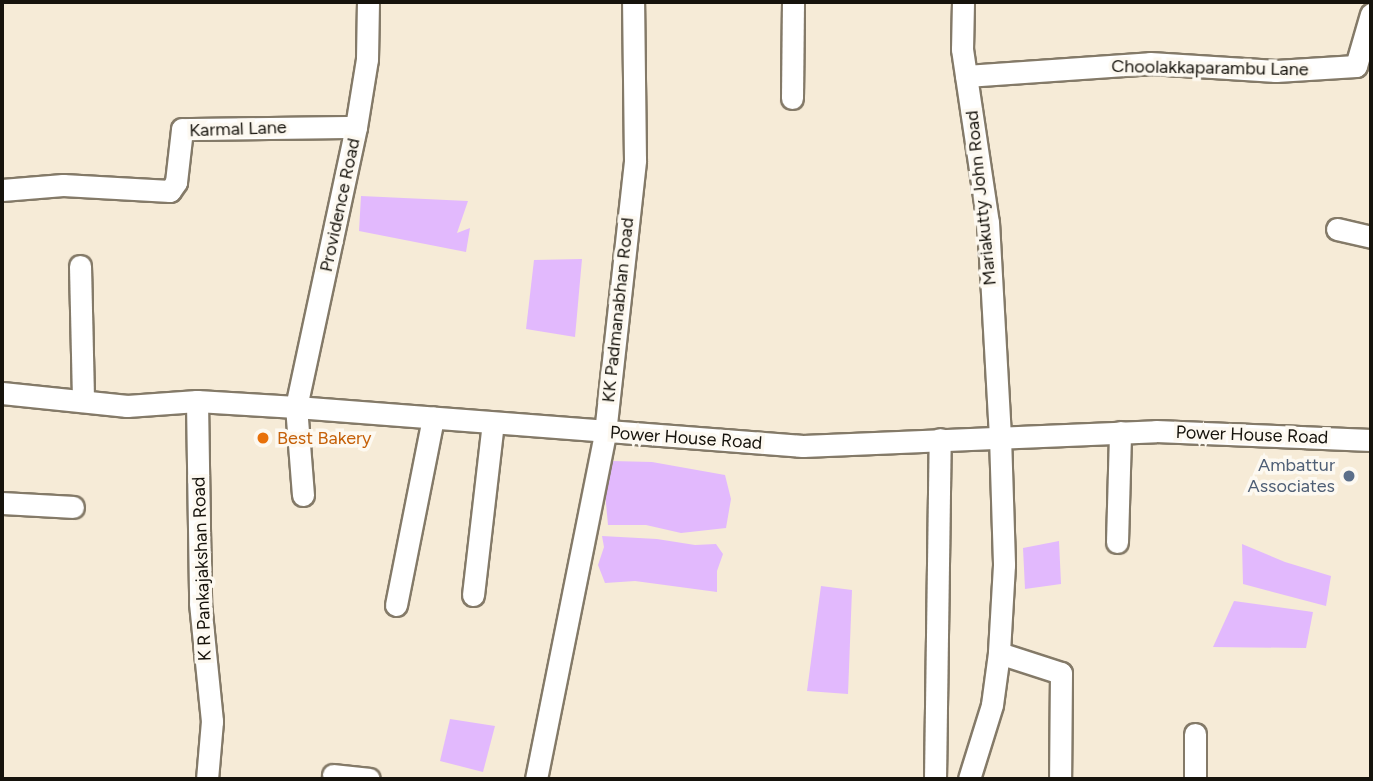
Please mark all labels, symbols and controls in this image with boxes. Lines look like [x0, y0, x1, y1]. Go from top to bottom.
street label: Choolakkaparambu Lane [1111, 55, 1309, 81]
street label: Mariakutty John Road [961, 109, 1001, 287]
street label: Karmal Lane [189, 117, 287, 141]
street label: Providence Road [315, 136, 365, 274]
street label: KK Padmanabhan Road [598, 216, 638, 404]
street label: Power House Road [609, 422, 763, 454]
street label: Power House Road [1175, 422, 1329, 448]
place label: Best Bakery [277, 427, 372, 449]
marker: Best Bakery [255, 430, 271, 446]
place label: Ambattur Associates [1248, 455, 1335, 498]
marker: Ambattur Associates [1341, 468, 1357, 484]
street label: K R Pankajakshan Road [188, 476, 216, 662]

